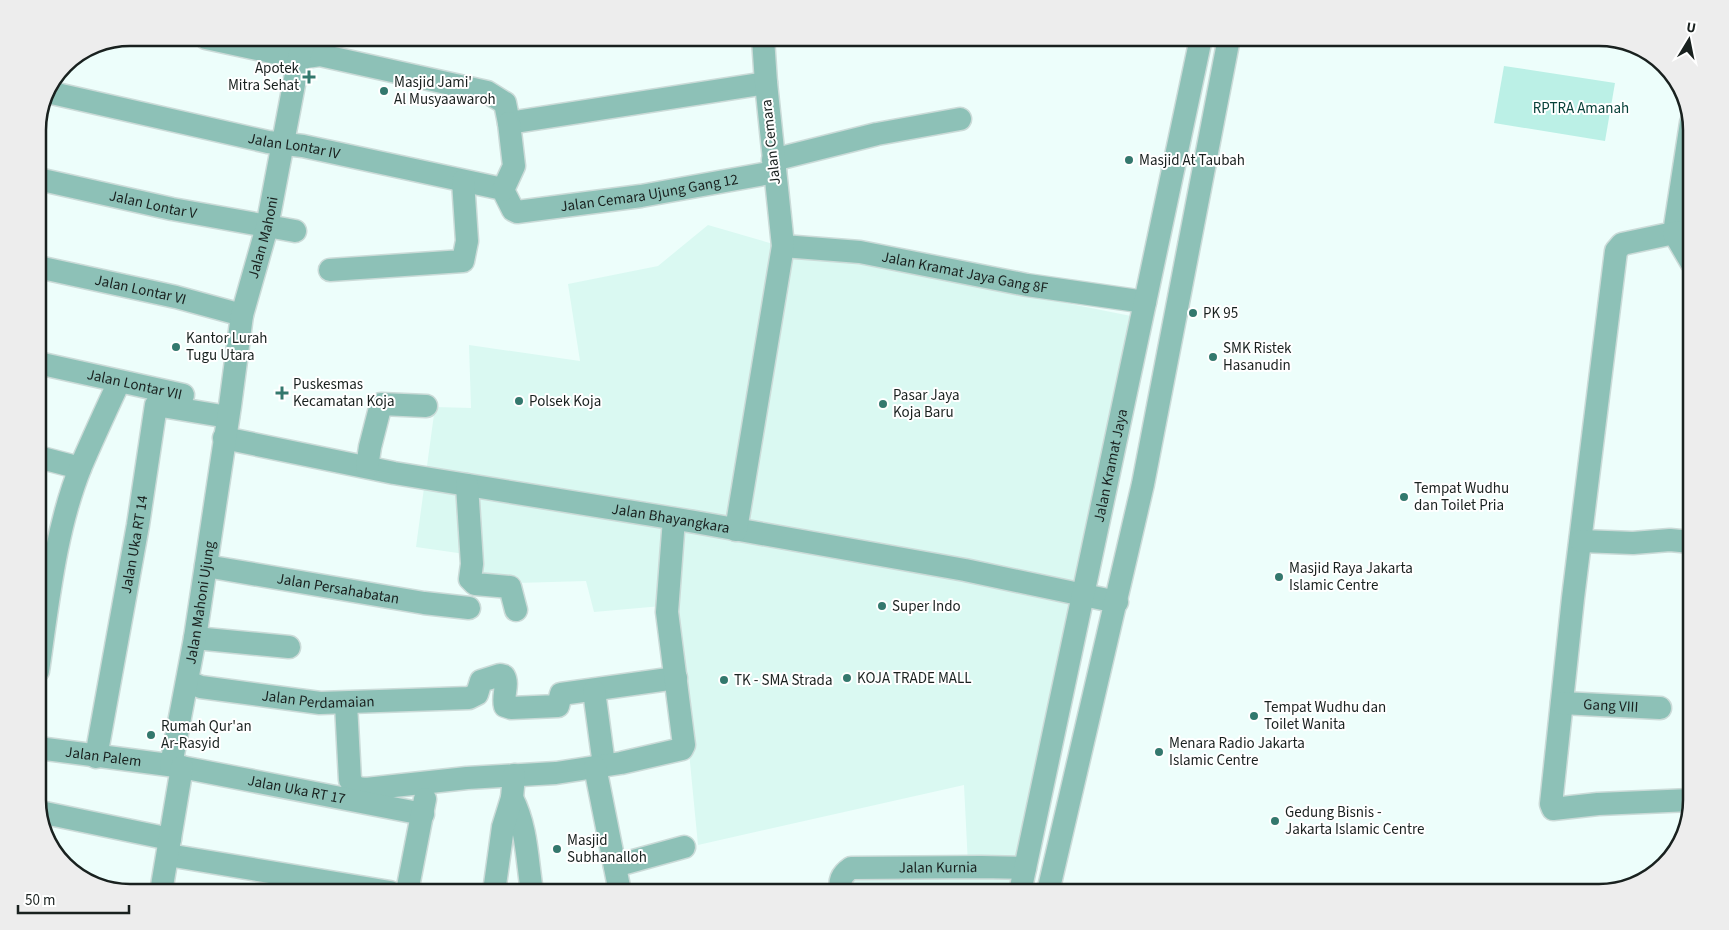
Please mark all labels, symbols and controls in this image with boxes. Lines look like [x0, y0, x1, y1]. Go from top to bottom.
north arrow [1664, 15, 1714, 65]
text: U [1685, 18, 1697, 39]
place label: Apotek Mitra Sehat [228, 58, 300, 96]
marker: Apotek Mitra Sehat [303, 71, 315, 83]
place label: Masjid Jami' Al Musyaawaroh [394, 72, 496, 110]
marker: Masjid Jami' Al Musyaawaroh [378, 85, 390, 97]
street label: Jalan Cemara [756, 98, 786, 186]
park label: RPTRA Amanah [1533, 98, 1629, 119]
street label: Jalan Lontar IV [246, 127, 342, 164]
place label: Masjid At Taubah [1139, 150, 1245, 171]
marker: Masjid At Taubah [1123, 154, 1135, 166]
street label: Jalan Cemara Ujung Gang 12 [559, 168, 740, 217]
street label: Jalan Lontar V [107, 185, 199, 224]
street label: Jalan Mahoni [242, 195, 283, 281]
street label: Jalan Kramat Jaya Gang 8F [880, 246, 1050, 298]
street label: Jalan Lontar VI [93, 269, 189, 310]
place label: PK 95 [1203, 303, 1238, 324]
marker: PK 95 [1187, 307, 1199, 319]
place label: Kantor Lurah Tugu Utara [186, 328, 268, 366]
place label: SMK Ristek Hasanudin [1223, 338, 1292, 376]
marker: Kantor Lurah Tugu Utara [170, 341, 182, 353]
marker: SMK Ristek Hasanudin [1207, 351, 1219, 363]
street label: Jalan Lontar VII [85, 364, 184, 405]
place label: Puskesmas Kecamatan Koja [293, 374, 395, 412]
place label: Pasar Jaya Koja Baru [893, 385, 959, 423]
marker: Puskesmas Kecamatan Koja [275, 386, 289, 400]
place label: Polsek Koja [529, 391, 601, 412]
marker: Polsek Koja [513, 395, 525, 407]
marker: Pasar Jaya Koja Baru [877, 398, 889, 410]
street label: Jalan Kramat Jaya [1088, 407, 1133, 524]
place label: Tempat Wudhu dan Toilet Pria [1414, 478, 1509, 516]
marker: Tempat Wudhu dan Toilet Pria [1398, 491, 1410, 503]
street label: Jalan Uka RT 14 [115, 493, 153, 595]
street label: Jalan Bhayangkara [610, 498, 731, 538]
street label: Jalan Mahoni Ujung [180, 539, 220, 666]
place label: Masjid Raya Jakarta Islamic Centre [1289, 558, 1413, 596]
street label: Jalan Persahabatan [275, 568, 401, 609]
marker: Masjid Raya Jakarta Islamic Centre [1273, 571, 1285, 583]
place label: Super Indo [892, 596, 961, 617]
marker: Super Indo [876, 600, 888, 612]
place label: KOJA TRADE MALL [857, 668, 972, 689]
place label: TK - SMA Strada [734, 670, 832, 691]
marker: KOJA TRADE MALL [841, 672, 853, 684]
marker: TK - SMA Strada [718, 674, 730, 686]
street label: Jalan Perdamaian [260, 685, 375, 714]
street label: Gang VIII [1583, 694, 1639, 717]
place label: Tempat Wudhu dan Toilet Wanita [1264, 697, 1386, 735]
marker: Tempat Wudhu dan Toilet Wanita [1248, 710, 1260, 722]
place label: Rumah Qur'an Ar-Rasyid [161, 716, 252, 754]
marker: Rumah Qur'an Ar-Rasyid [145, 729, 157, 741]
place label: Menara Radio Jakarta Islamic Centre [1169, 733, 1305, 771]
street label: Jalan Palem [64, 741, 143, 772]
marker: Menara Radio Jakarta Islamic Centre [1153, 746, 1165, 758]
street label: Jalan Uka RT 17 [246, 770, 347, 809]
place label: Gedung Bisnis - Jakarta Islamic Centre [1285, 802, 1424, 840]
marker: Gedung Bisnis - Jakarta Islamic Centre [1269, 815, 1281, 827]
place label: Masjid Subhanalloh [567, 830, 647, 868]
marker: Masjid Subhanalloh [551, 843, 563, 855]
street label: Jalan Kurnia [899, 857, 977, 878]
scale bar [18, 882, 129, 914]
text: 50 m [25, 890, 55, 911]

